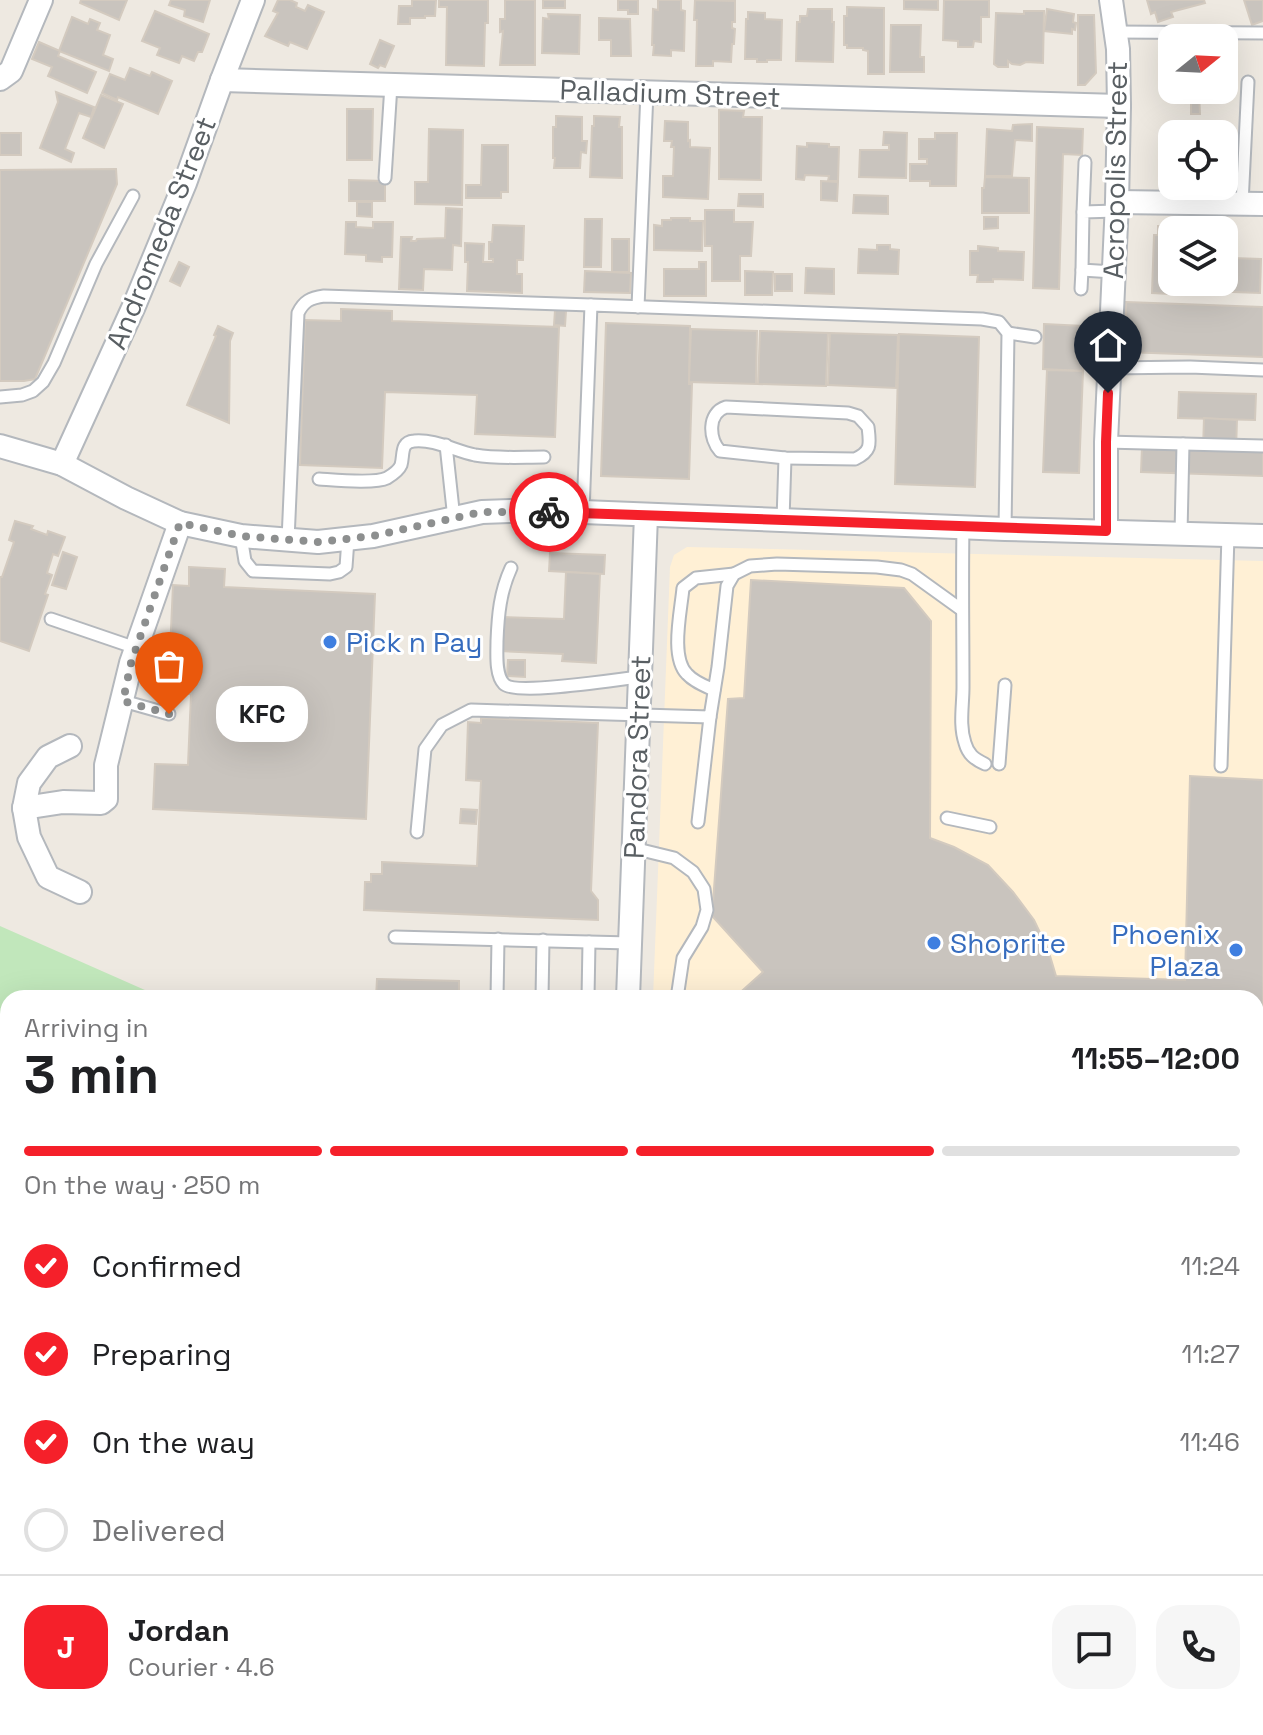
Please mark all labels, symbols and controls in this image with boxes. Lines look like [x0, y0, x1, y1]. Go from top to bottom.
north arrow [1158, 24, 1238, 104]
map controls [1158, 24, 1238, 296]
street label: Acropolis Street [1095, 61, 1135, 279]
street label: Palladium Street [559, 71, 781, 115]
street label: Andromeda Street [98, 111, 224, 355]
button: locate [1158, 120, 1238, 200]
button: layers [1158, 216, 1238, 296]
pin [1074, 311, 1142, 393]
icon: home [1086, 323, 1130, 367]
courier [509, 472, 589, 552]
icon: bike [527, 490, 571, 534]
place label: Pick n Pay [346, 624, 482, 660]
pin [135, 632, 203, 714]
marker: Pick n Pay [321, 633, 339, 651]
icon: bag [147, 644, 191, 688]
street label: Pandora Street [615, 654, 659, 860]
callout: KFC [217, 686, 309, 742]
text: KFC [239, 697, 285, 731]
place label: Phoenix Plaza [1111, 916, 1220, 984]
place label: Shoprite [950, 925, 1066, 961]
marker: Shoprite [925, 934, 943, 952]
marker: Phoenix Plaza [1227, 941, 1245, 959]
text: Arriving in [24, 1011, 148, 1045]
text: 11:55–12:00 [1071, 1039, 1240, 1078]
text: 3 min [24, 1042, 159, 1108]
text: On the way · 250 m [24, 1168, 260, 1202]
icon: check [24, 1244, 68, 1288]
text: Confirmed [92, 1247, 242, 1286]
text: 11:24 [1181, 1249, 1240, 1283]
icon: check [24, 1332, 68, 1376]
text: Preparing [92, 1335, 231, 1374]
text: 11:27 [1182, 1337, 1240, 1371]
icon: check [24, 1420, 68, 1464]
text: On the way [92, 1423, 255, 1462]
text: 11:46 [1180, 1425, 1240, 1459]
text: Delivered [92, 1511, 226, 1550]
button: chat [1052, 1605, 1136, 1689]
button: phone [1156, 1605, 1240, 1689]
text: Jordan [128, 1611, 230, 1650]
text: J [57, 1628, 75, 1667]
text: Courier · 4.6 [128, 1650, 275, 1684]

